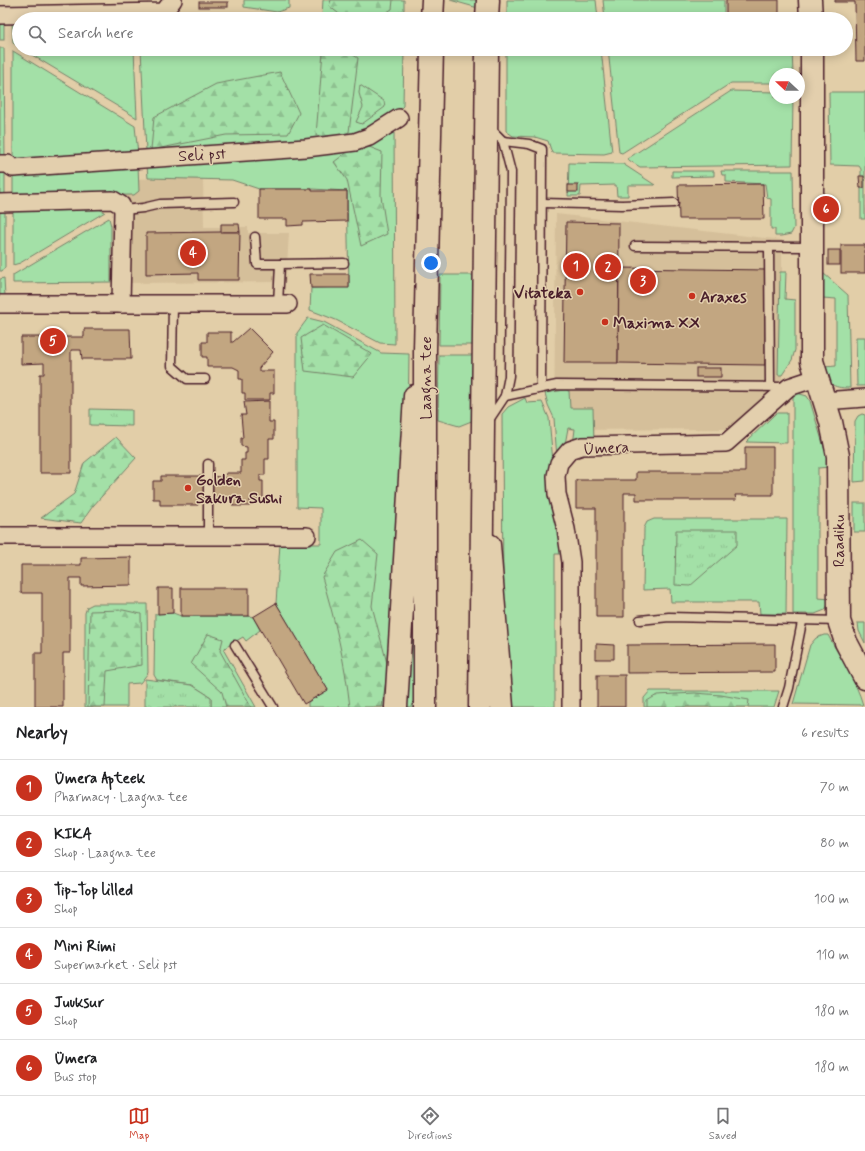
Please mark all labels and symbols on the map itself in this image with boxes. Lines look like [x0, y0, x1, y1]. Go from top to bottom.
north arrow [769, 68, 805, 104]
street label: Seli pst [178, 144, 227, 167]
pin: 6 [813, 194, 839, 224]
pin: 4 [180, 238, 206, 268]
pin: 1 [563, 251, 589, 281]
pin: 2 [595, 252, 621, 282]
your location [421, 253, 441, 273]
pin: 3 [630, 266, 656, 296]
place label: Vitateka [514, 283, 572, 304]
marker: Vitateka [575, 287, 585, 297]
place label: Araxes [700, 287, 747, 308]
marker: Araxes [687, 291, 697, 301]
place label: Maxima XX [613, 313, 700, 334]
marker: Maxima XX [600, 317, 610, 327]
pin: 5 [40, 326, 66, 356]
street label: Laagna tee [416, 336, 438, 420]
street label: Ümera [582, 437, 630, 460]
place label: Golden Sakura Sushi [196, 470, 283, 509]
marker: Golden Sakura Sushi [183, 483, 193, 493]
street label: Raadiku [829, 515, 850, 567]

